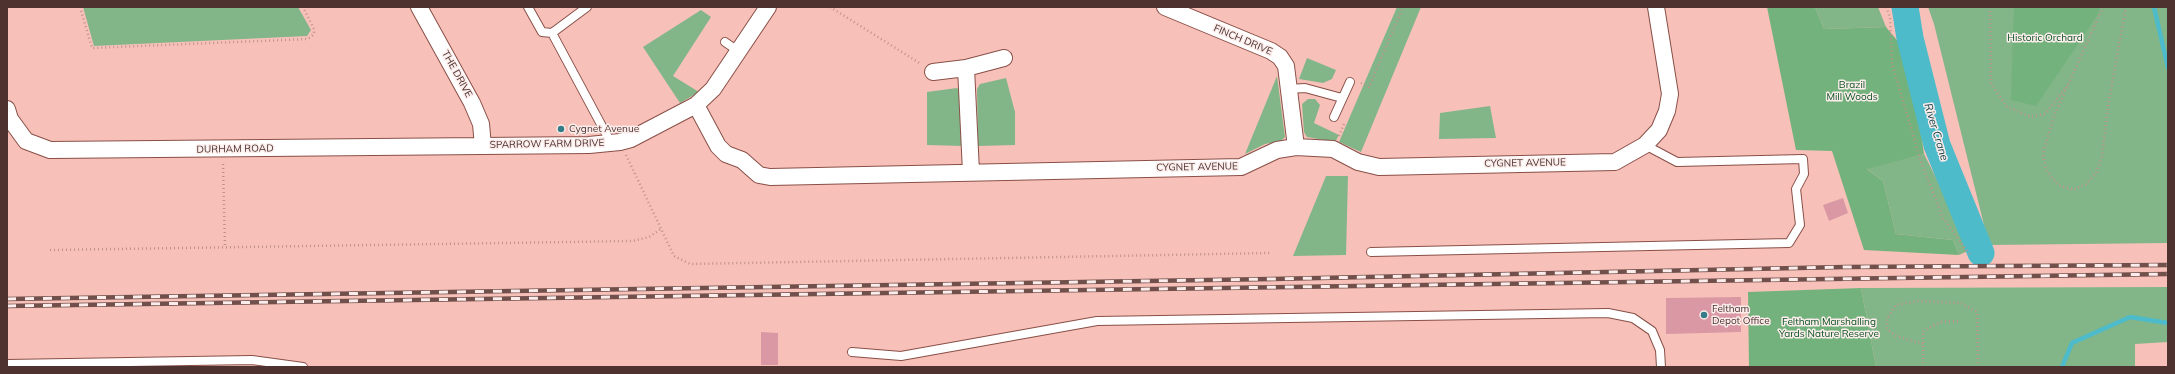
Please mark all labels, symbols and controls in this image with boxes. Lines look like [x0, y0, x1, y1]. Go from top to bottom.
street label: FINCH DRIVE [1212, 22, 1274, 58]
park label: Historic Orchard [2007, 32, 2083, 44]
street label: THE DRIVE [439, 48, 475, 100]
park label: Brazil Mill Woods [1826, 79, 1878, 102]
water label: River Crane [1921, 102, 1951, 162]
place label: Cygnet Avenue [569, 123, 639, 135]
marker: Cygnet Avenue [556, 124, 566, 134]
street label: SPARROW FARM DRIVE [490, 137, 604, 151]
street label: DURHAM ROAD [196, 142, 274, 156]
street label: CYGNET AVENUE [1484, 156, 1566, 170]
street label: CYGNET AVENUE [1156, 160, 1238, 174]
place label: Feltham Depot Office [1712, 303, 1770, 326]
marker: Feltham Depot Office [1699, 310, 1709, 320]
park label: Feltham Marshalling Yards Nature Reserve [1779, 316, 1879, 340]

